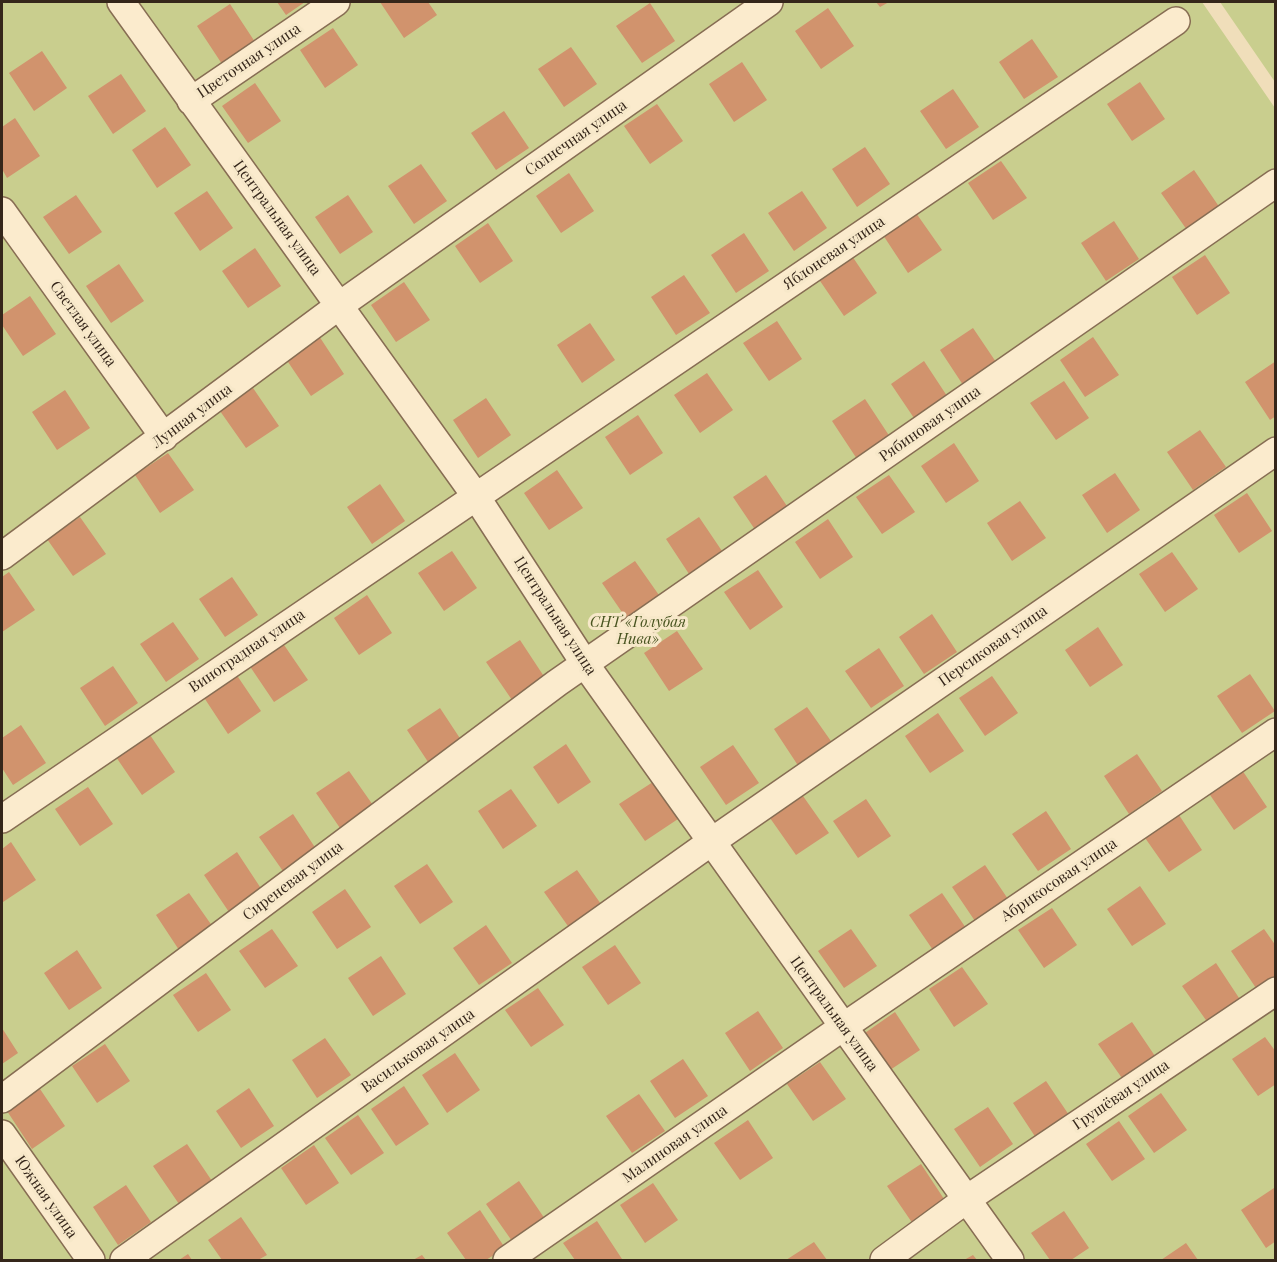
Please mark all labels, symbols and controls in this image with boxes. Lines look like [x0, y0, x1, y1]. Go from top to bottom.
street label: Цветочная улица [194, 20, 304, 102]
street label: Солнечная улица [522, 96, 630, 180]
street label: Центральная улица [229, 157, 325, 279]
street label: Яблоневая улица [780, 212, 888, 294]
street label: Светлая улица [46, 278, 120, 370]
street label: Лунная улица [148, 380, 236, 452]
street label: Рябиновая улица [876, 382, 984, 466]
street label: Центральная улица [510, 553, 600, 679]
street label: Персиковая улица [935, 602, 1051, 690]
street label: Виноградная улица [186, 605, 308, 697]
park label: СНТ «Голубая Нива» [590, 613, 686, 648]
street label: Абрикосовая улица [998, 835, 1120, 925]
street label: Сиреневая улица [239, 837, 347, 925]
street label: Центральная улица [786, 953, 882, 1075]
street label: Васильковая улица [358, 1005, 478, 1097]
street label: Грушёвая улица [1069, 1056, 1173, 1134]
street label: Малиновая улица [619, 1101, 731, 1187]
street label: Южная улица [11, 1152, 81, 1242]

